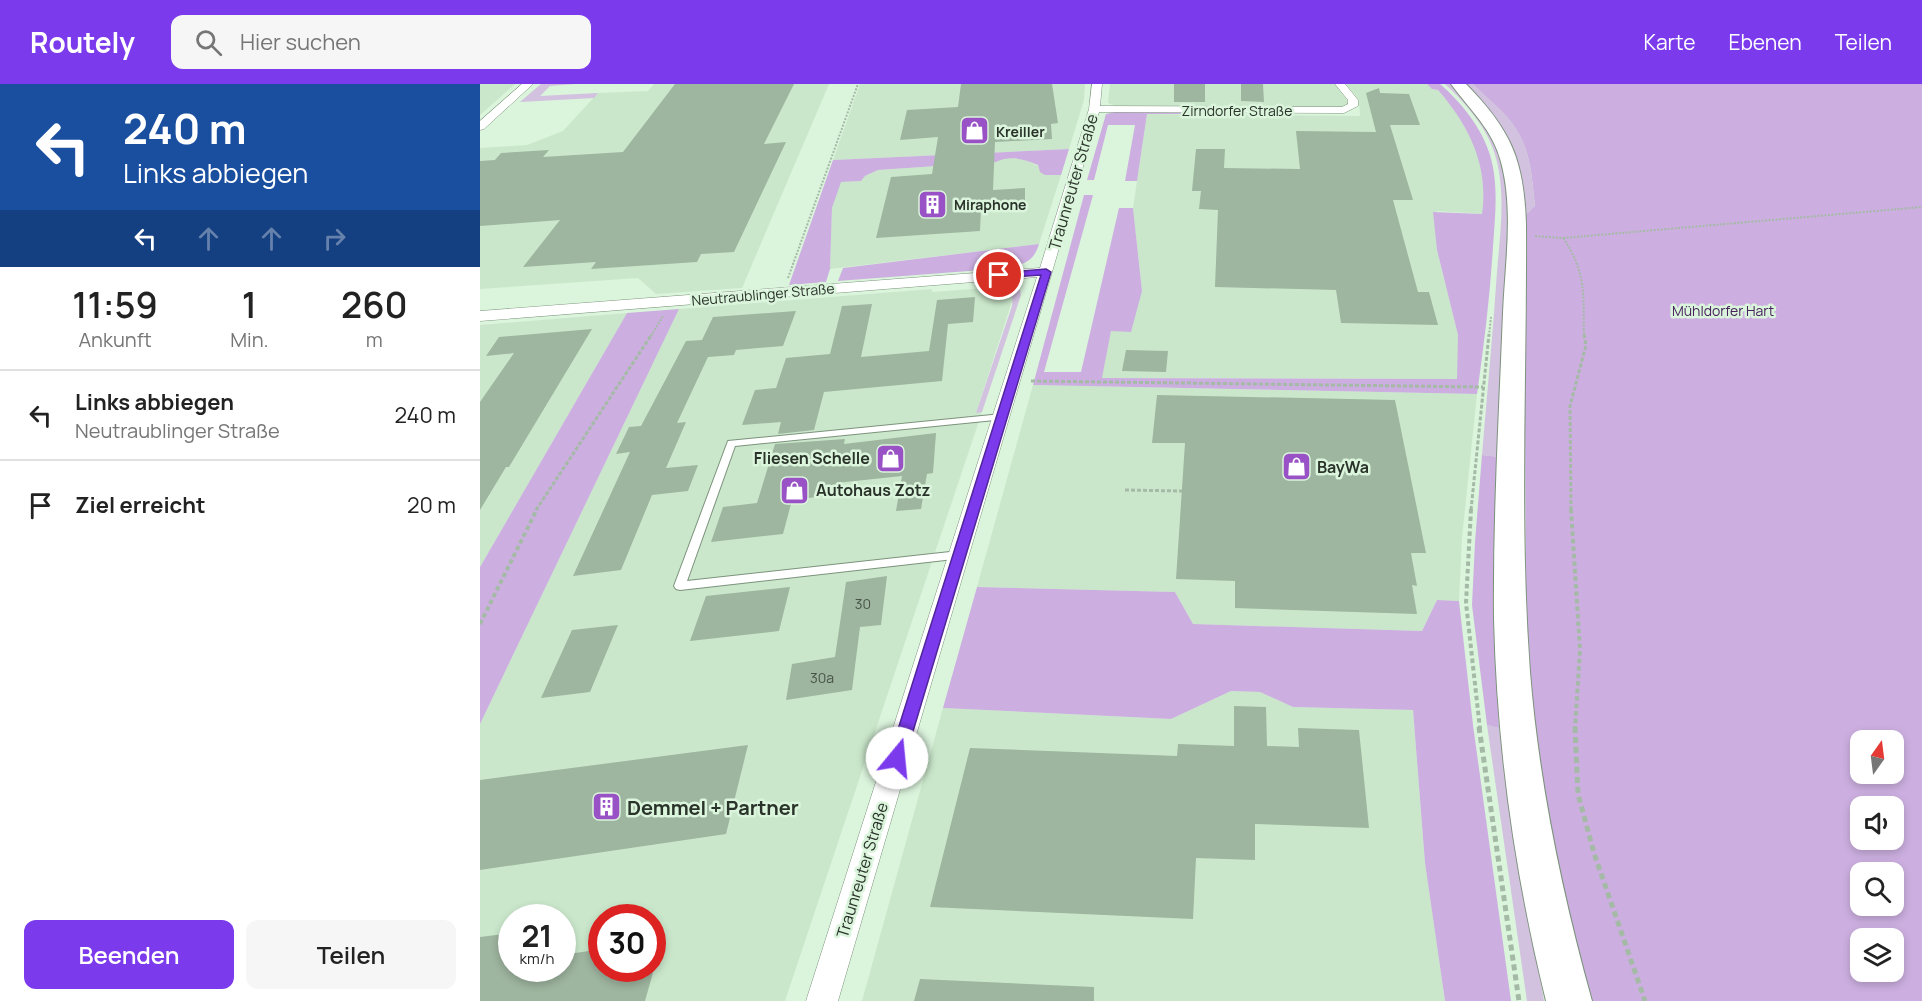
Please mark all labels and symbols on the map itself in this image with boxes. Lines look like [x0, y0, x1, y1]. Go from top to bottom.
street label: Zirndorfer Straße [1182, 101, 1292, 120]
street label: Traunreuter Straße [1043, 111, 1103, 253]
shop icon: Kreiller [959, 115, 991, 147]
place label: Kreiller [996, 122, 1045, 141]
building icon: Miraphone [917, 188, 949, 220]
place label: Miraphone [954, 195, 1026, 214]
pin [973, 249, 1024, 300]
street label: Neutraublinger Straße [691, 278, 835, 310]
park label: Mühldorfer Hart [1672, 301, 1774, 320]
shop icon: Fliesen Schelle [875, 442, 907, 474]
place label: Fliesen Schelle [754, 447, 870, 469]
shop icon: BayWa [1280, 451, 1312, 483]
place label: BayWa [1317, 456, 1369, 478]
shop icon: Autohaus Zotz [779, 474, 811, 506]
place label: Autohaus Zotz [816, 479, 930, 501]
house number: 30 [855, 594, 871, 613]
house number: 30a [810, 668, 834, 687]
position arrow [865, 726, 929, 790]
north arrow [1850, 730, 1904, 784]
building icon: Demmel + Partner [590, 791, 622, 823]
place label: Demmel + Partner [627, 794, 799, 821]
street label: Traunreuter Straße [831, 800, 893, 940]
speed limit sign: 30 [588, 904, 666, 982]

